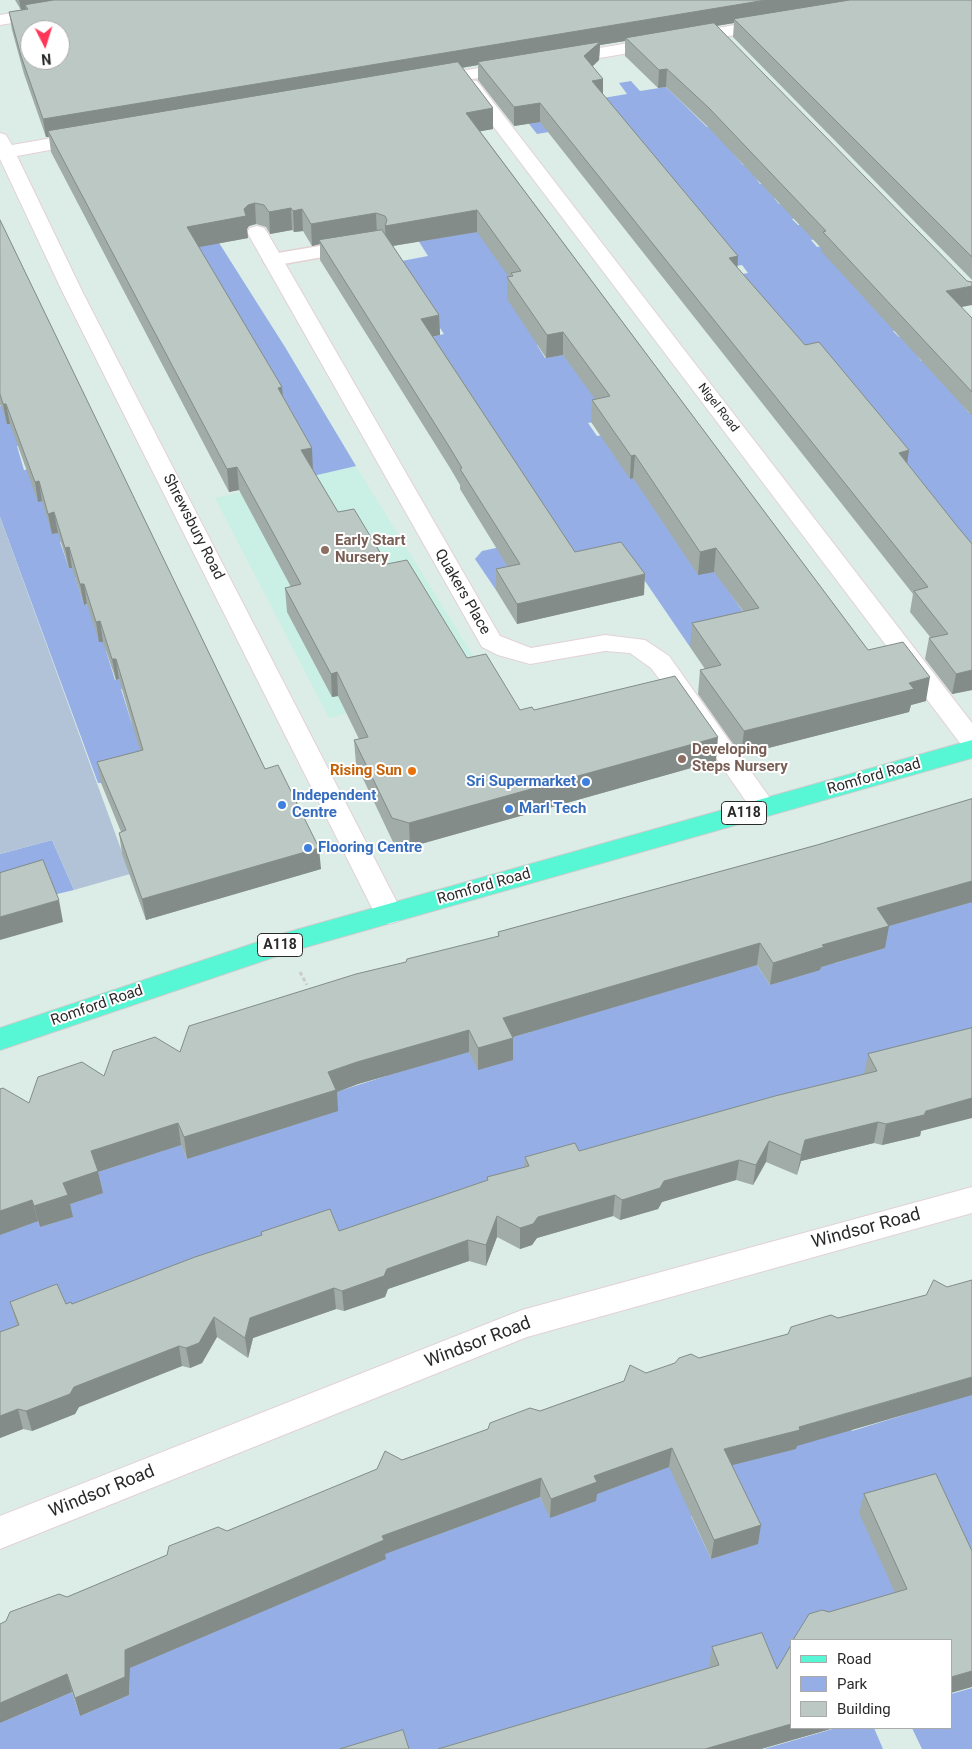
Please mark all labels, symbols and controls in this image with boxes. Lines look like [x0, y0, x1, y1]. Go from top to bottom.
north arrow [20, 20, 70, 70]
text: N [41, 51, 52, 67]
street label: Nigel Road [694, 381, 742, 435]
street label: Shrewsbury Road [159, 471, 227, 583]
place label: Early Start Nursery [335, 532, 405, 567]
marker: Early Start Nursery [319, 544, 331, 556]
street label: Quakers Place [430, 546, 494, 638]
place label: Developing Steps Nursery [692, 741, 788, 776]
marker: Developing Steps Nursery [676, 753, 688, 765]
street label: Romford Road [825, 755, 923, 799]
place label: Rising Sun [330, 762, 402, 780]
marker: Rising Sun [406, 765, 418, 777]
place label: Sri Supermarket [466, 773, 576, 791]
marker: Sri Supermarket [580, 776, 592, 788]
place label: Independent Centre [292, 787, 376, 822]
marker: Independent Centre [276, 799, 288, 811]
place label: Marl Tech [519, 800, 586, 818]
road number: A118 [722, 801, 766, 824]
marker: Marl Tech [503, 803, 515, 815]
place label: Flooring Centre [318, 839, 422, 857]
marker: Flooring Centre [302, 842, 314, 854]
street label: Romford Road [435, 865, 533, 909]
road number: A118 [258, 934, 302, 956]
street label: Romford Road [49, 982, 145, 1030]
street label: Windsor Road [809, 1204, 923, 1254]
street label: Windsor Road [422, 1313, 534, 1373]
street label: Windsor Road [46, 1461, 158, 1523]
legend [790, 1639, 952, 1729]
text: Road [837, 1650, 871, 1668]
text: Park [837, 1675, 867, 1693]
text: Building [837, 1700, 891, 1718]

